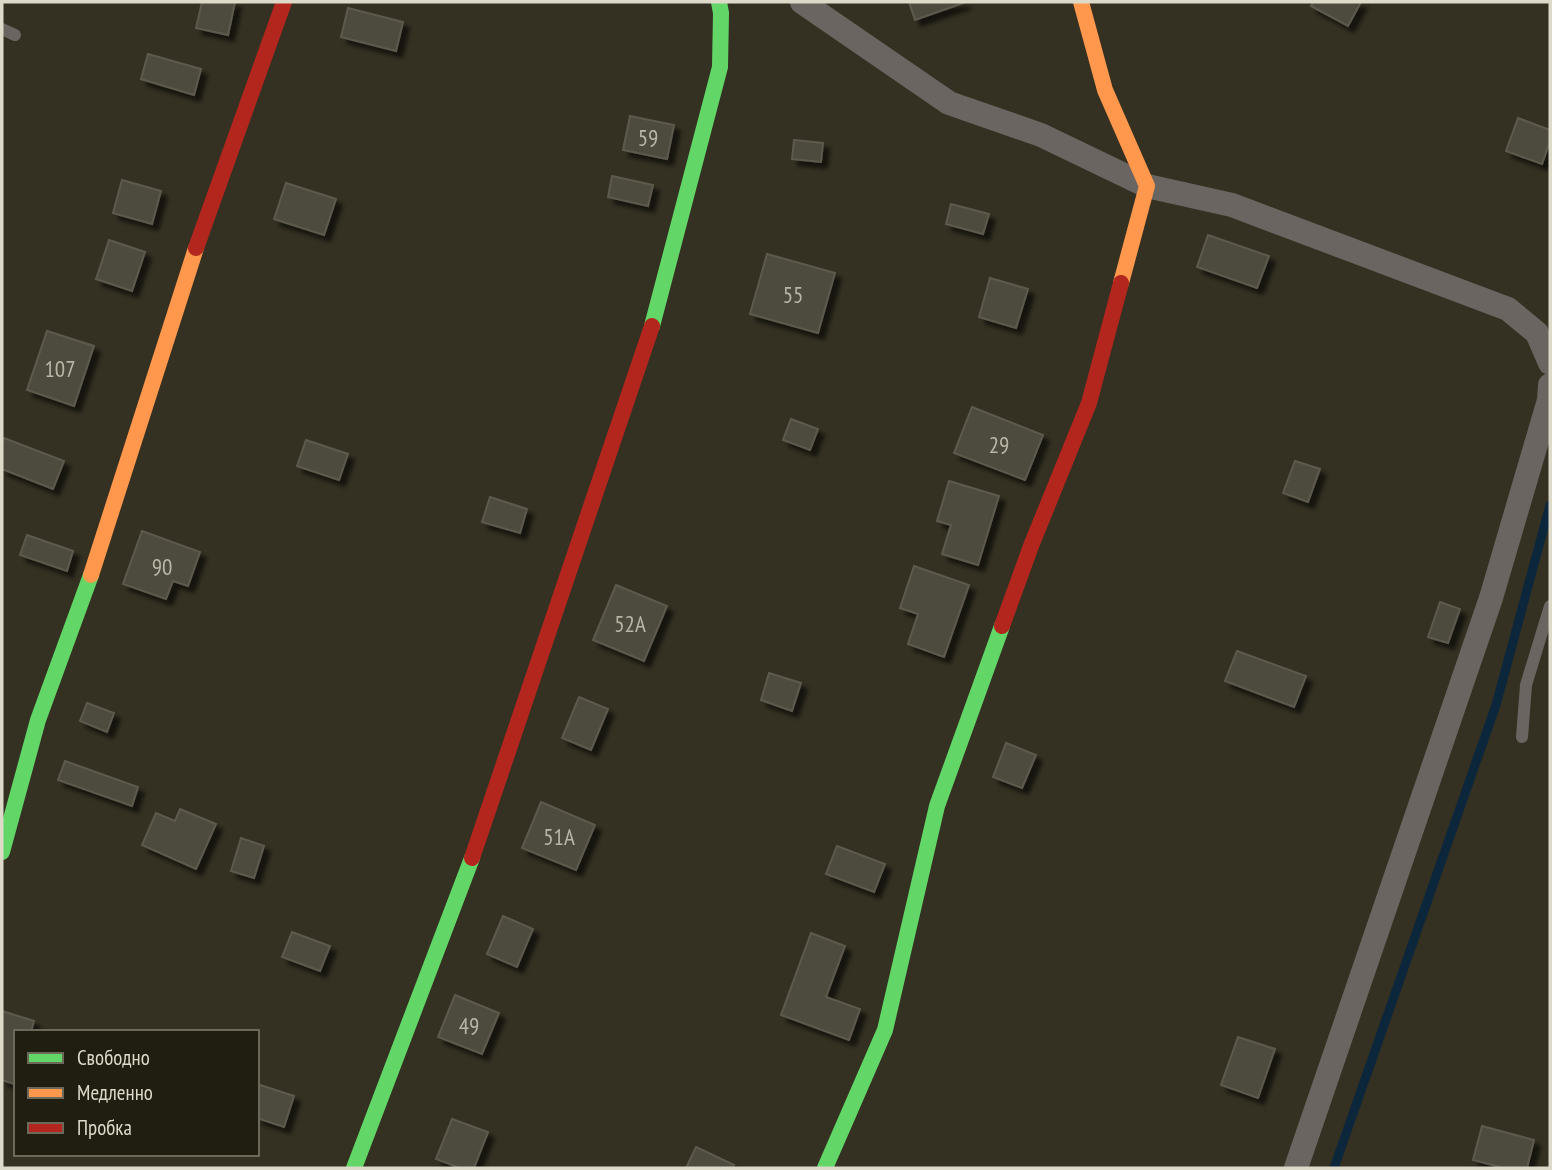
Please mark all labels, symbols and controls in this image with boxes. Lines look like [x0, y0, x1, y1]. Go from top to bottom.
house number: 59 [638, 123, 658, 152]
house number: 55 [783, 280, 803, 309]
house number: 107 [44, 354, 76, 383]
house number: 29 [989, 430, 1009, 459]
house number: 90 [152, 552, 172, 581]
house number: 52А [614, 609, 646, 638]
house number: 51А [543, 822, 575, 851]
house number: 49 [459, 1011, 479, 1040]
legend [14, 1030, 259, 1156]
text: Свободно [77, 1044, 150, 1071]
text: Медленно [77, 1079, 153, 1106]
text: Пробка [77, 1114, 132, 1141]

